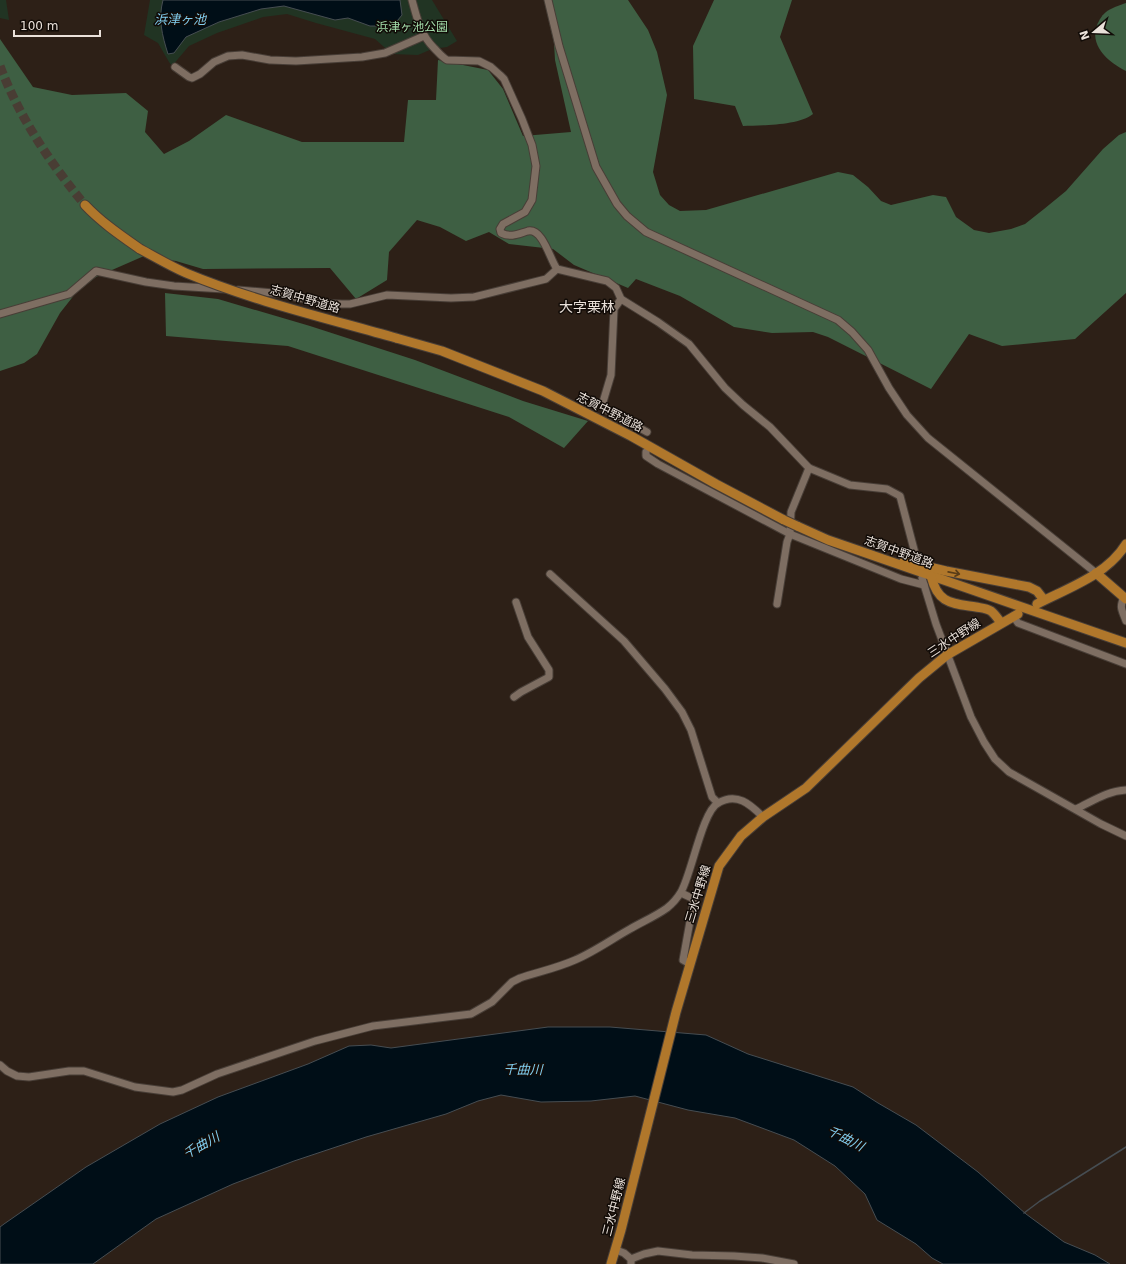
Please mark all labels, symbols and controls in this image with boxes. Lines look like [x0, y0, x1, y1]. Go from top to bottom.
scale bar [14, 12, 100, 38]
water label: 浜津ヶ池 [154, 12, 208, 27]
north arrow [1074, 12, 1114, 52]
text: 100 m [20, 19, 58, 33]
park label: 浜津ヶ池公園 [376, 20, 448, 34]
text: N [1077, 29, 1093, 42]
street label: 志賀中野道路 [268, 282, 342, 316]
district label: 大字栗林 [559, 299, 615, 315]
street label: 志賀中野道路 [575, 389, 645, 435]
street label: 志賀中野道路 [863, 533, 935, 571]
one-way arrow [947, 569, 960, 577]
street label: 三水中野線 [925, 616, 983, 660]
street label: 三水中野線 [683, 863, 713, 925]
water label: 千曲川 [503, 1062, 545, 1077]
water label: 千曲川 [825, 1123, 868, 1155]
water label: 千曲川 [181, 1128, 224, 1162]
street label: 三水中野線 [600, 1176, 628, 1238]

